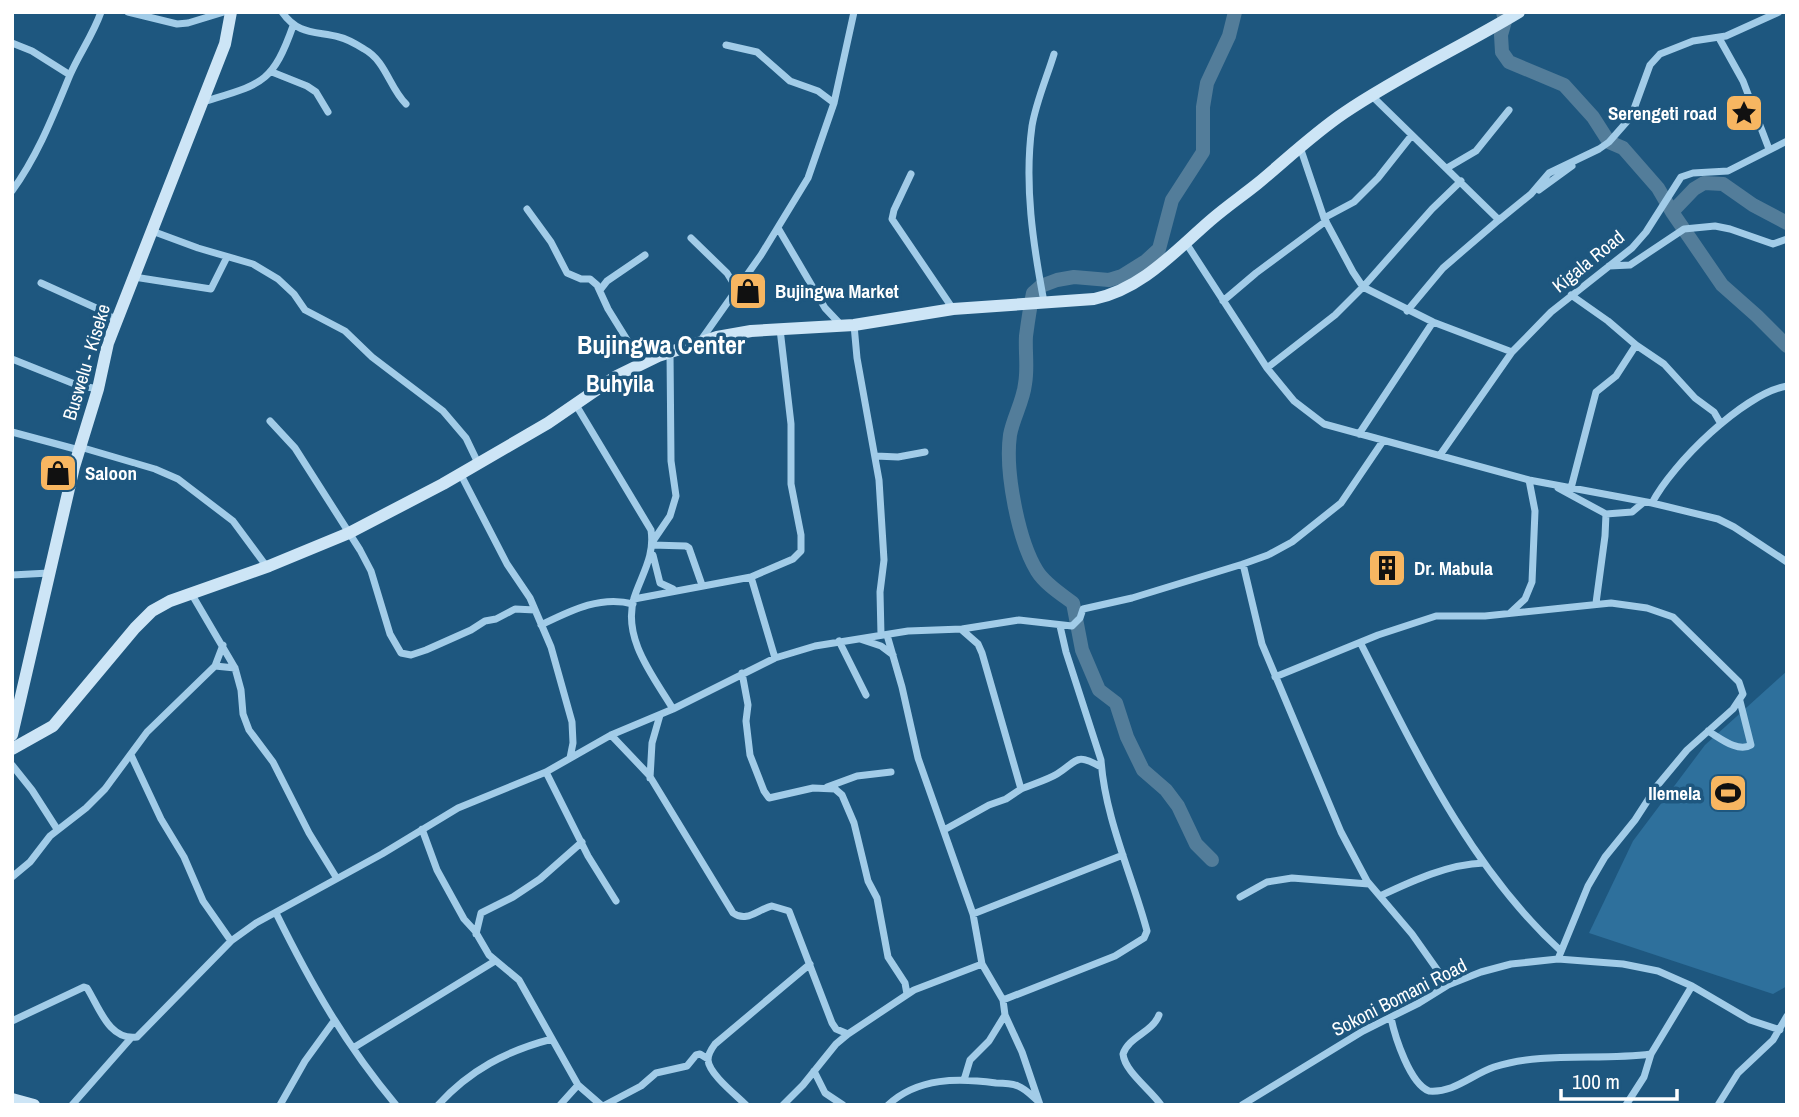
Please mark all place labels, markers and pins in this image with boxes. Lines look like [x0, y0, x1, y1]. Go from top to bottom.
place icon: Serengeti road [1723, 92, 1765, 134]
place label: Serengeti road [1608, 100, 1717, 126]
shop icon: Bujingwa Market [727, 270, 769, 312]
place label: Bujingwa Market [775, 278, 899, 304]
shop icon: Saloon [37, 452, 79, 494]
place label: Saloon [85, 460, 137, 486]
building icon: Dr. Mabula [1366, 547, 1408, 589]
place label: Dr. Mabula [1414, 555, 1493, 581]
sports icon: Ilemela [1707, 772, 1749, 814]
place label: Ilemela [1648, 780, 1701, 806]

